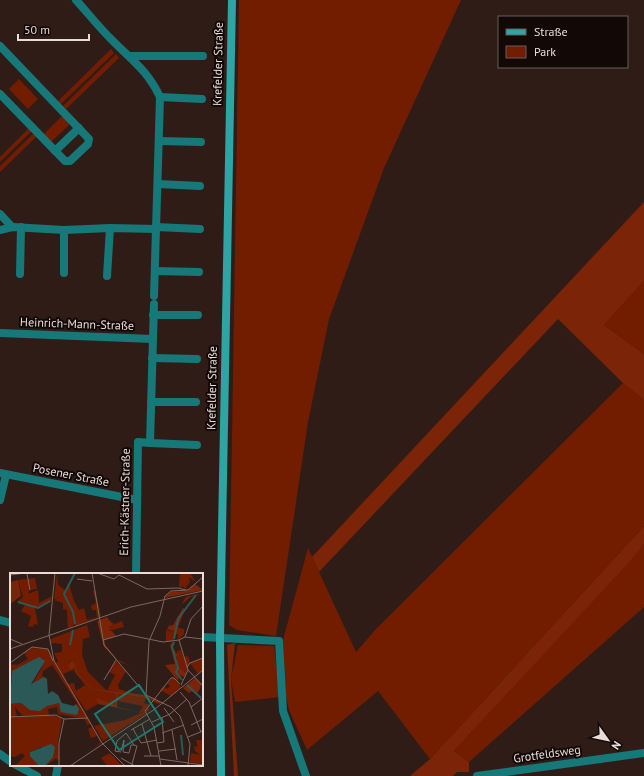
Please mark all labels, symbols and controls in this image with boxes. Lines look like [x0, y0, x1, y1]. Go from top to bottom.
scale bar [18, 16, 89, 42]
legend [498, 16, 628, 68]
text: 50 m [24, 22, 50, 37]
street label: Krefelder Straße [209, 22, 226, 106]
text: Straße [534, 24, 568, 39]
text: Park [534, 44, 556, 59]
street label: Heinrich-Mann-Straße [20, 314, 134, 333]
street label: Krefelder Straße [203, 346, 220, 430]
street label: Erich-Kästner-Straße [116, 448, 133, 556]
street label: Posener Straße [32, 460, 111, 489]
inset map [10, 573, 203, 766]
north arrow [588, 720, 628, 760]
text: N [609, 739, 624, 752]
street label: Grotfeldsweg [512, 741, 582, 766]

